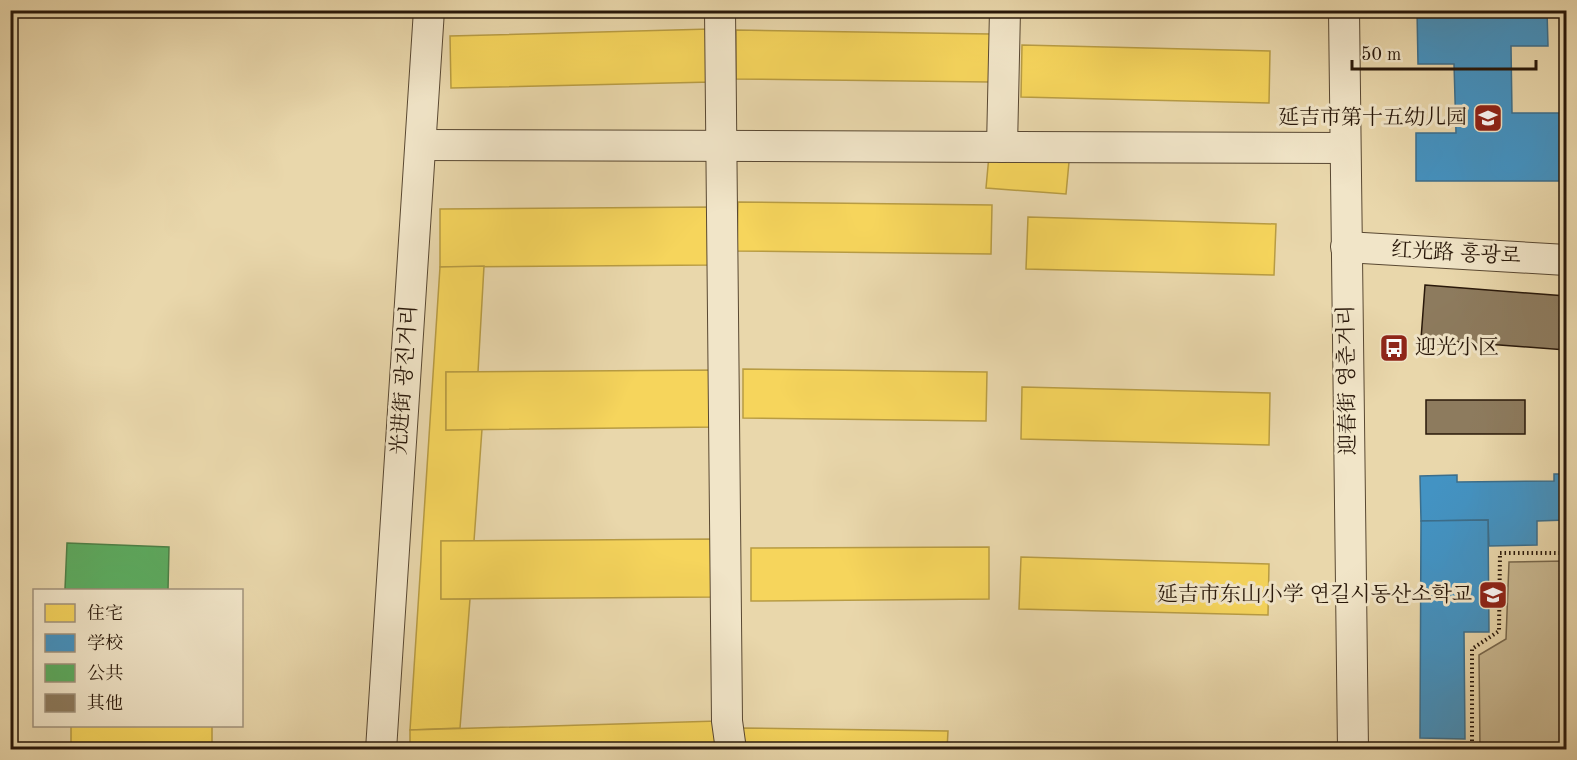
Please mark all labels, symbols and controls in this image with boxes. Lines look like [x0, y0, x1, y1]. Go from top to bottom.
scale bar [1352, 33, 1536, 71]
text: 50 m [1361, 46, 1401, 64]
school or university icon: 延吉市第十五幼儿园 [1472, 102, 1504, 134]
place label: 延吉市第十五幼儿园 [1278, 106, 1467, 129]
street label: 红光路 홍광로 [1391, 237, 1521, 268]
street label: 光进街 광진거리 [387, 304, 421, 456]
street label: 迎春街 영춘거리 [1334, 305, 1360, 455]
bus stop icon: 迎光小区 [1378, 332, 1410, 364]
place label: 迎光小区 [1415, 336, 1499, 359]
school or university icon: 延吉市东山小学 연길시동산소학교 [1477, 579, 1509, 611]
place label: 延吉市东山小学 연길시동산소학교 [1157, 583, 1472, 606]
legend [33, 589, 243, 727]
text: 住宅 [87, 603, 123, 623]
text: 学校 [87, 633, 123, 653]
text: 公共 [87, 664, 123, 683]
text: 其他 [87, 693, 123, 713]

